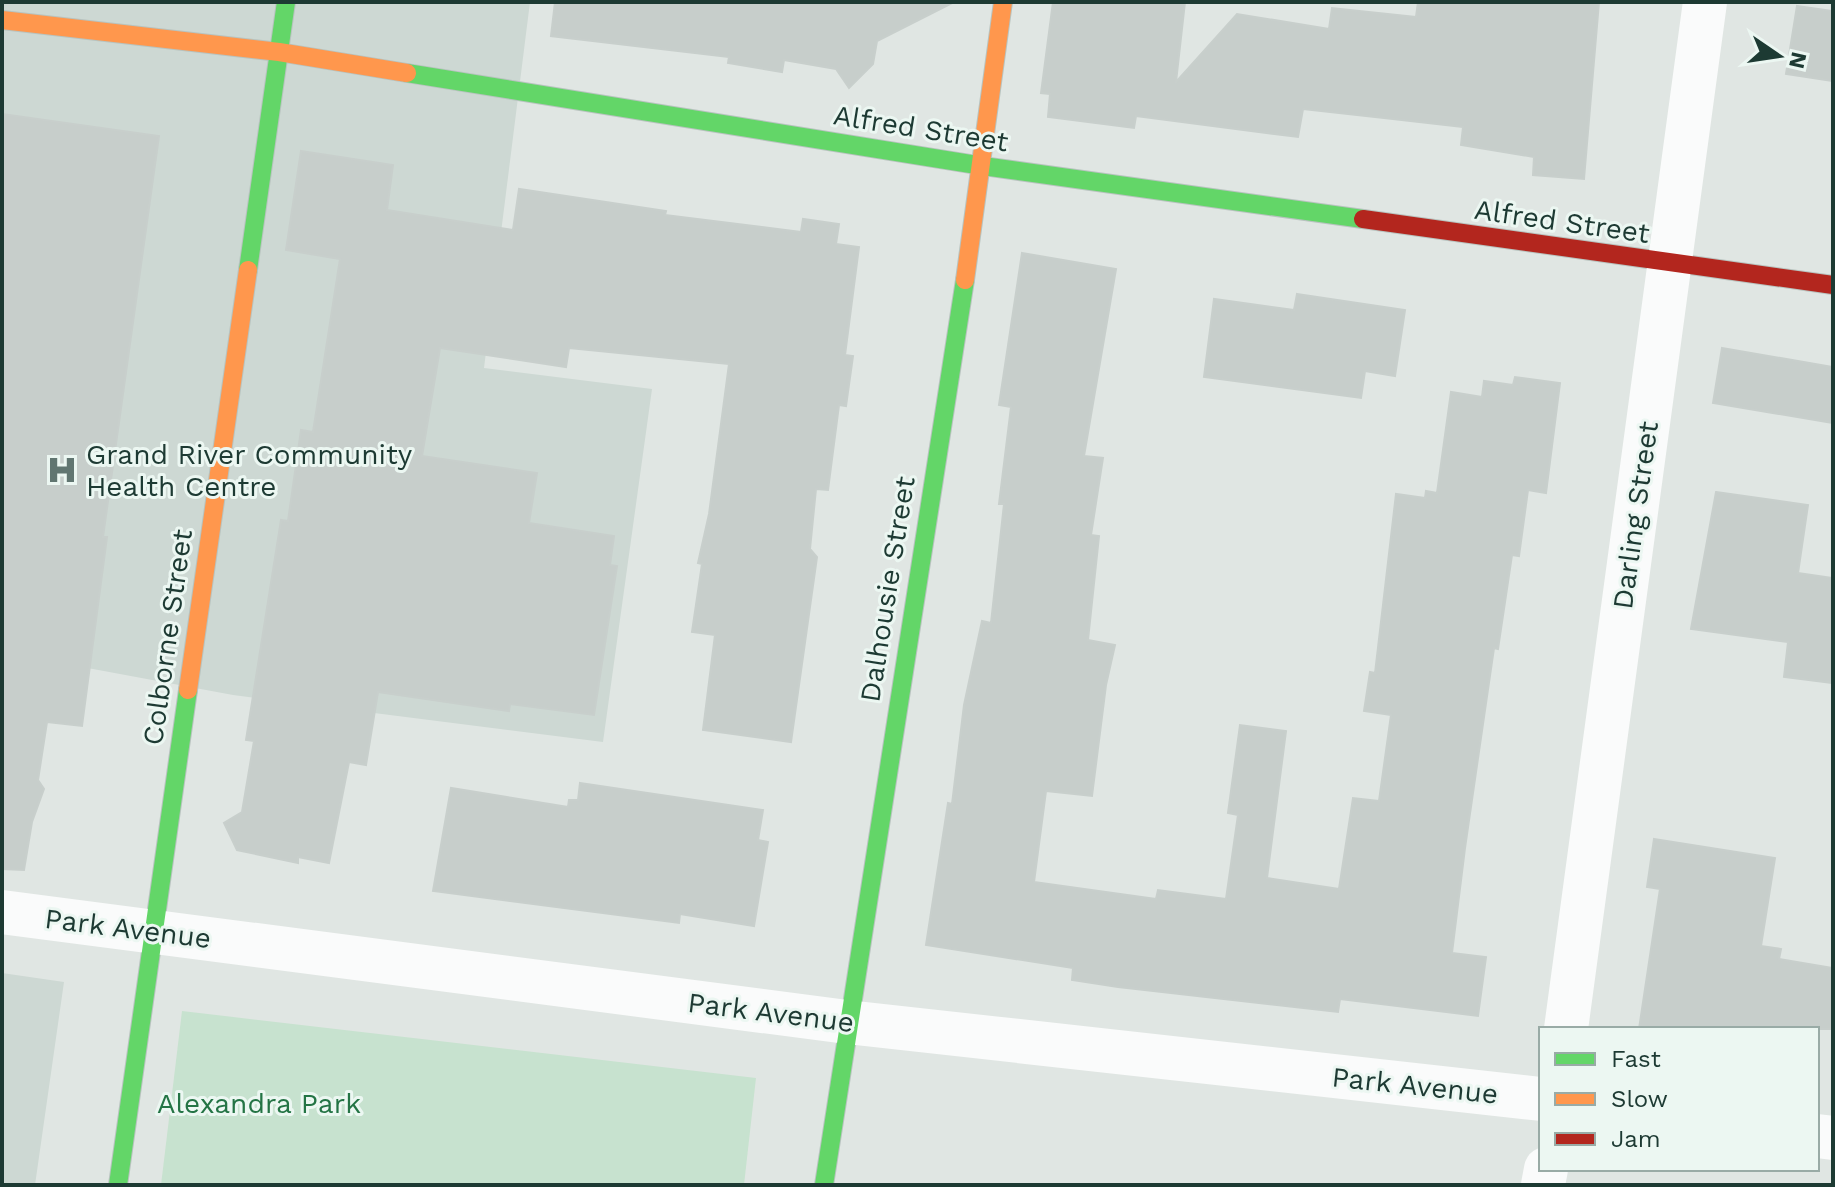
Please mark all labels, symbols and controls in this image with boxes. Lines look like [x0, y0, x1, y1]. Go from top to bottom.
north arrow [1739, 16, 1819, 96]
text: N [1784, 50, 1812, 71]
street label: Alfred Street [831, 98, 1011, 159]
street label: Alfred Street [1472, 193, 1652, 250]
street label: Darling Street [1606, 419, 1665, 611]
place label: Grand River Community Health Centre [86, 438, 413, 503]
hospital icon: Grand River Community Health Centre [45, 453, 79, 487]
street label: Dalhousie Street [853, 474, 922, 704]
street label: Colborne Street [136, 527, 199, 747]
street label: Park Avenue [43, 902, 213, 955]
street label: Park Avenue [686, 986, 856, 1039]
legend [1539, 1027, 1819, 1171]
text: Fast [1611, 1045, 1661, 1073]
street label: Park Avenue [1330, 1060, 1500, 1111]
text: Slow [1611, 1085, 1668, 1113]
park label: Alexandra Park [157, 1087, 361, 1120]
text: Jam [1611, 1125, 1661, 1153]

